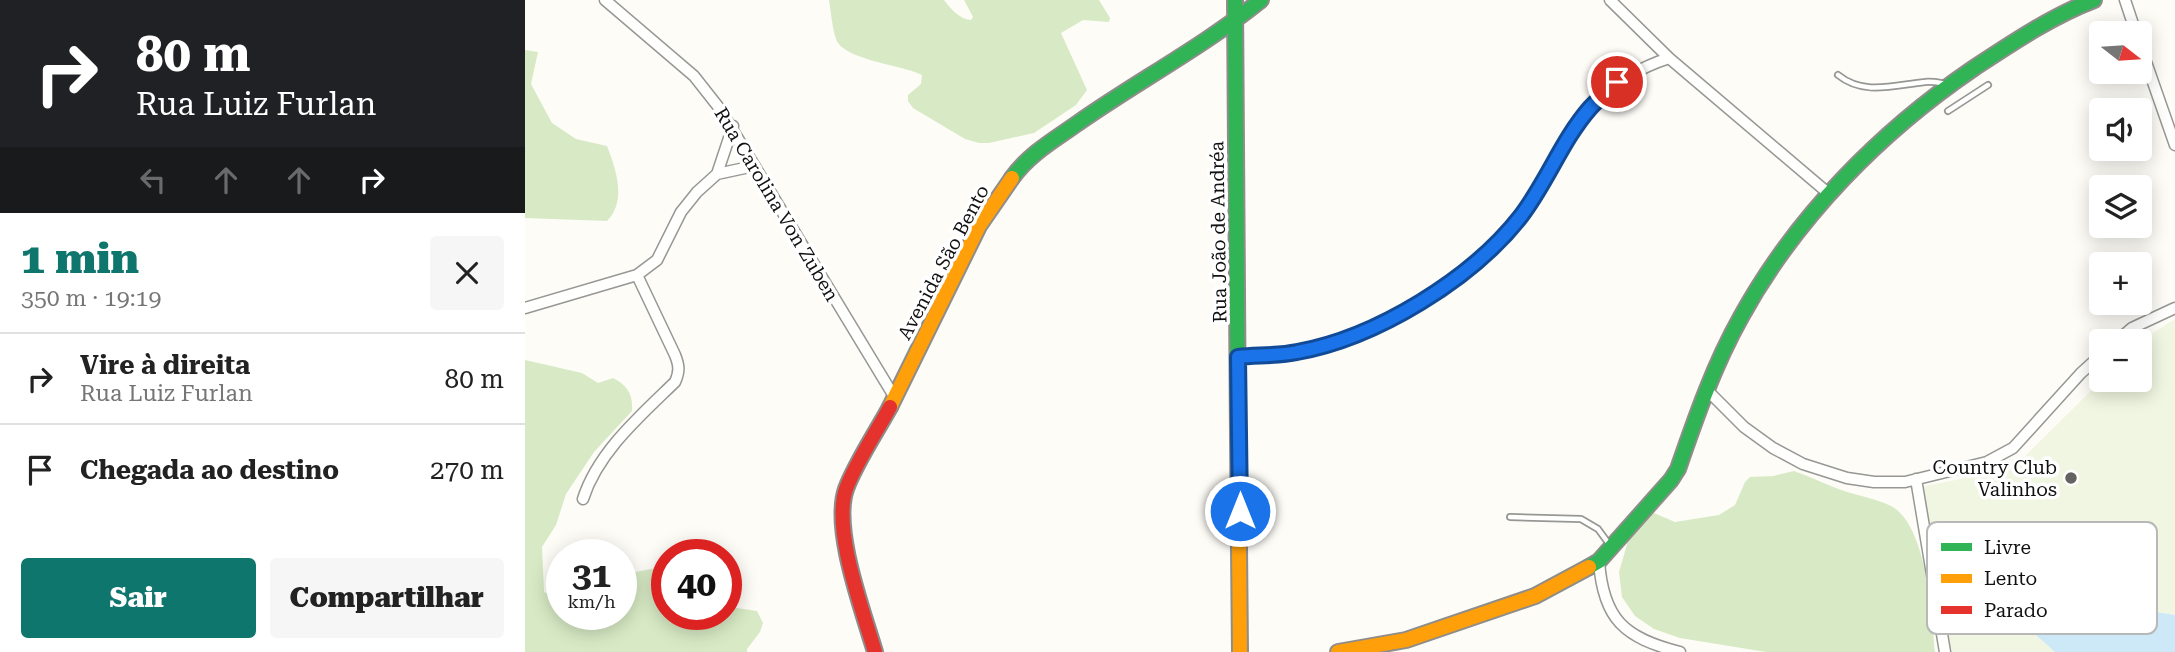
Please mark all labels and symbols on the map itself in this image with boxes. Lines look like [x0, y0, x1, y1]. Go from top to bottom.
north arrow [2089, 21, 2153, 84]
pin [1587, 52, 1647, 112]
street label: Rua Carolina Von Zuben [710, 103, 844, 305]
street label: Rua João de Andréa [1205, 140, 1232, 323]
street label: Avenida São Bento [893, 181, 994, 344]
place label: Country Club Valinhos [1933, 456, 2057, 501]
marker: Country Club Valinhos [2063, 470, 2079, 486]
position arrow [1203, 474, 1277, 548]
legend [1927, 522, 2157, 634]
text: Livre [1984, 536, 2031, 559]
speed limit sign: 40 [651, 539, 742, 630]
text: Lento [1984, 567, 2037, 590]
text: Parado [1984, 599, 2048, 622]

